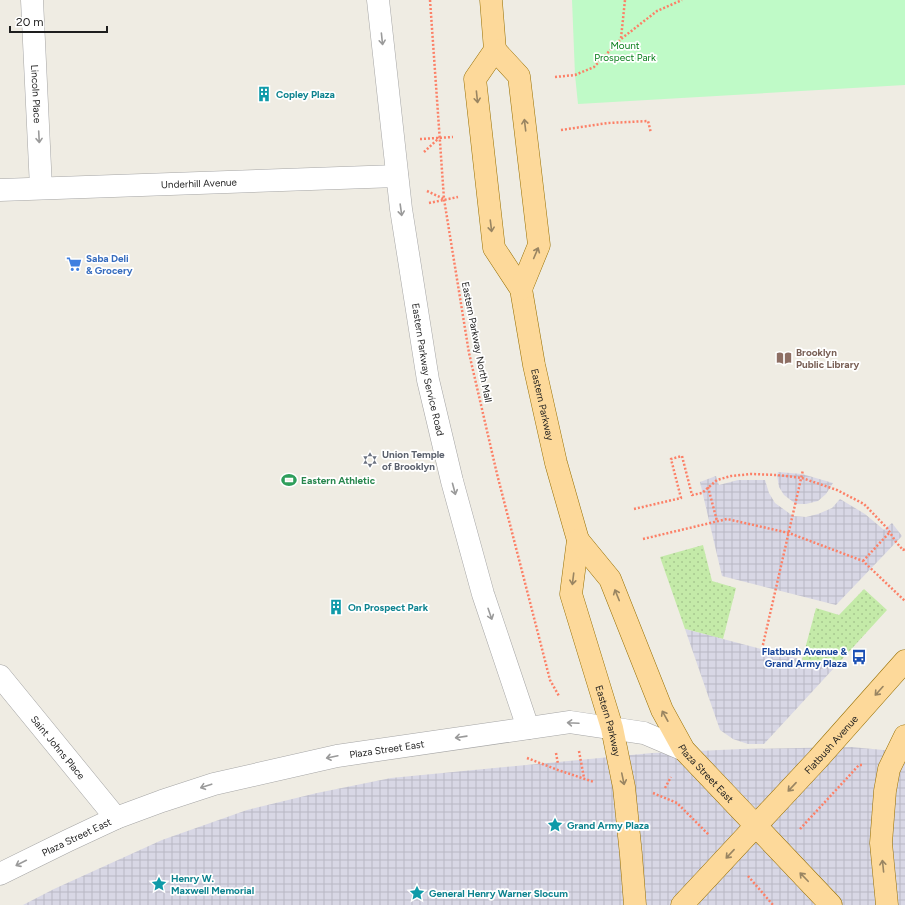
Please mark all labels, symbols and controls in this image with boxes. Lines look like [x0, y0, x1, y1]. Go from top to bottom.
scale bar [10, 8, 107, 34]
text: 20 m [16, 15, 44, 29]
one-way arrow [379, 32, 386, 45]
park label: Mount Prospect Park [594, 39, 656, 64]
street label: Lincoln Place [29, 64, 44, 124]
building icon: Copley Plaza [255, 85, 273, 103]
place label: Copley Plaza [276, 88, 335, 101]
one-way arrow [473, 90, 480, 103]
one-way arrow [521, 118, 529, 131]
one-way arrow [35, 130, 42, 143]
street label: Underhill Avenue [161, 175, 238, 191]
one-way arrow [397, 203, 405, 216]
one-way arrow [487, 219, 495, 232]
one-way arrow [533, 247, 540, 259]
place label: Saba Deli & Grocery [86, 252, 133, 277]
supermarket icon: Saba Deli & Grocery [65, 255, 83, 273]
street label: Eastern Parkway North Mall [459, 281, 495, 403]
street label: Eastern Parkway Service Road [409, 302, 448, 437]
place label: Brooklyn Public Library [796, 346, 859, 371]
library icon: Brooklyn Public Library [775, 349, 793, 367]
street label: Eastern Parkway [528, 367, 557, 442]
place label: Union Temple of Brooklyn [382, 448, 445, 473]
synagogue icon: Union Temple of Brooklyn [361, 451, 379, 469]
sports icon: Eastern Athletic [280, 471, 298, 489]
place label: Eastern Athletic [301, 474, 376, 487]
one-way arrow [451, 482, 458, 495]
one-way arrow [569, 572, 577, 585]
one-way arrow [612, 590, 620, 602]
building icon: On Prospect Park [327, 598, 345, 616]
place label: On Prospect Park [348, 601, 429, 614]
one-way arrow [486, 607, 494, 619]
place label: Flatbush Avenue & Grand Army Plaza [762, 645, 848, 670]
bus stop icon: Flatbush Avenue & Grand Army Plaza [850, 648, 868, 666]
street label: Eastern Parkway [593, 684, 624, 758]
one-way arrow [875, 685, 884, 695]
one-way arrow [661, 710, 668, 722]
street label: Flatbush Avenue [801, 712, 861, 776]
street label: Saint Johns Place [28, 713, 88, 782]
one-way arrow [567, 719, 580, 726]
one-way arrow [455, 733, 468, 741]
street label: Plaza Street East [348, 737, 425, 761]
street label: Plaza Street East [675, 742, 737, 805]
one-way arrow [326, 754, 339, 762]
one-way arrow [619, 773, 627, 786]
one-way arrow [788, 782, 797, 792]
one-way arrow [200, 783, 212, 791]
street label: Plaza Street East [39, 815, 114, 859]
place icon: Grand Army Plaza [546, 816, 564, 834]
place label: Grand Army Plaza [567, 819, 649, 832]
one-way arrow [726, 849, 735, 859]
one-way arrow [15, 860, 27, 867]
one-way arrow [880, 860, 887, 873]
place label: Henry W. Maxwell Memorial [171, 872, 254, 897]
one-way arrow [799, 872, 809, 882]
place icon: Henry W. Maxwell Memorial [150, 875, 168, 893]
place icon: General Henry Warner Slocum [408, 884, 426, 902]
place label: General Henry Warner Slocum [429, 887, 568, 900]

